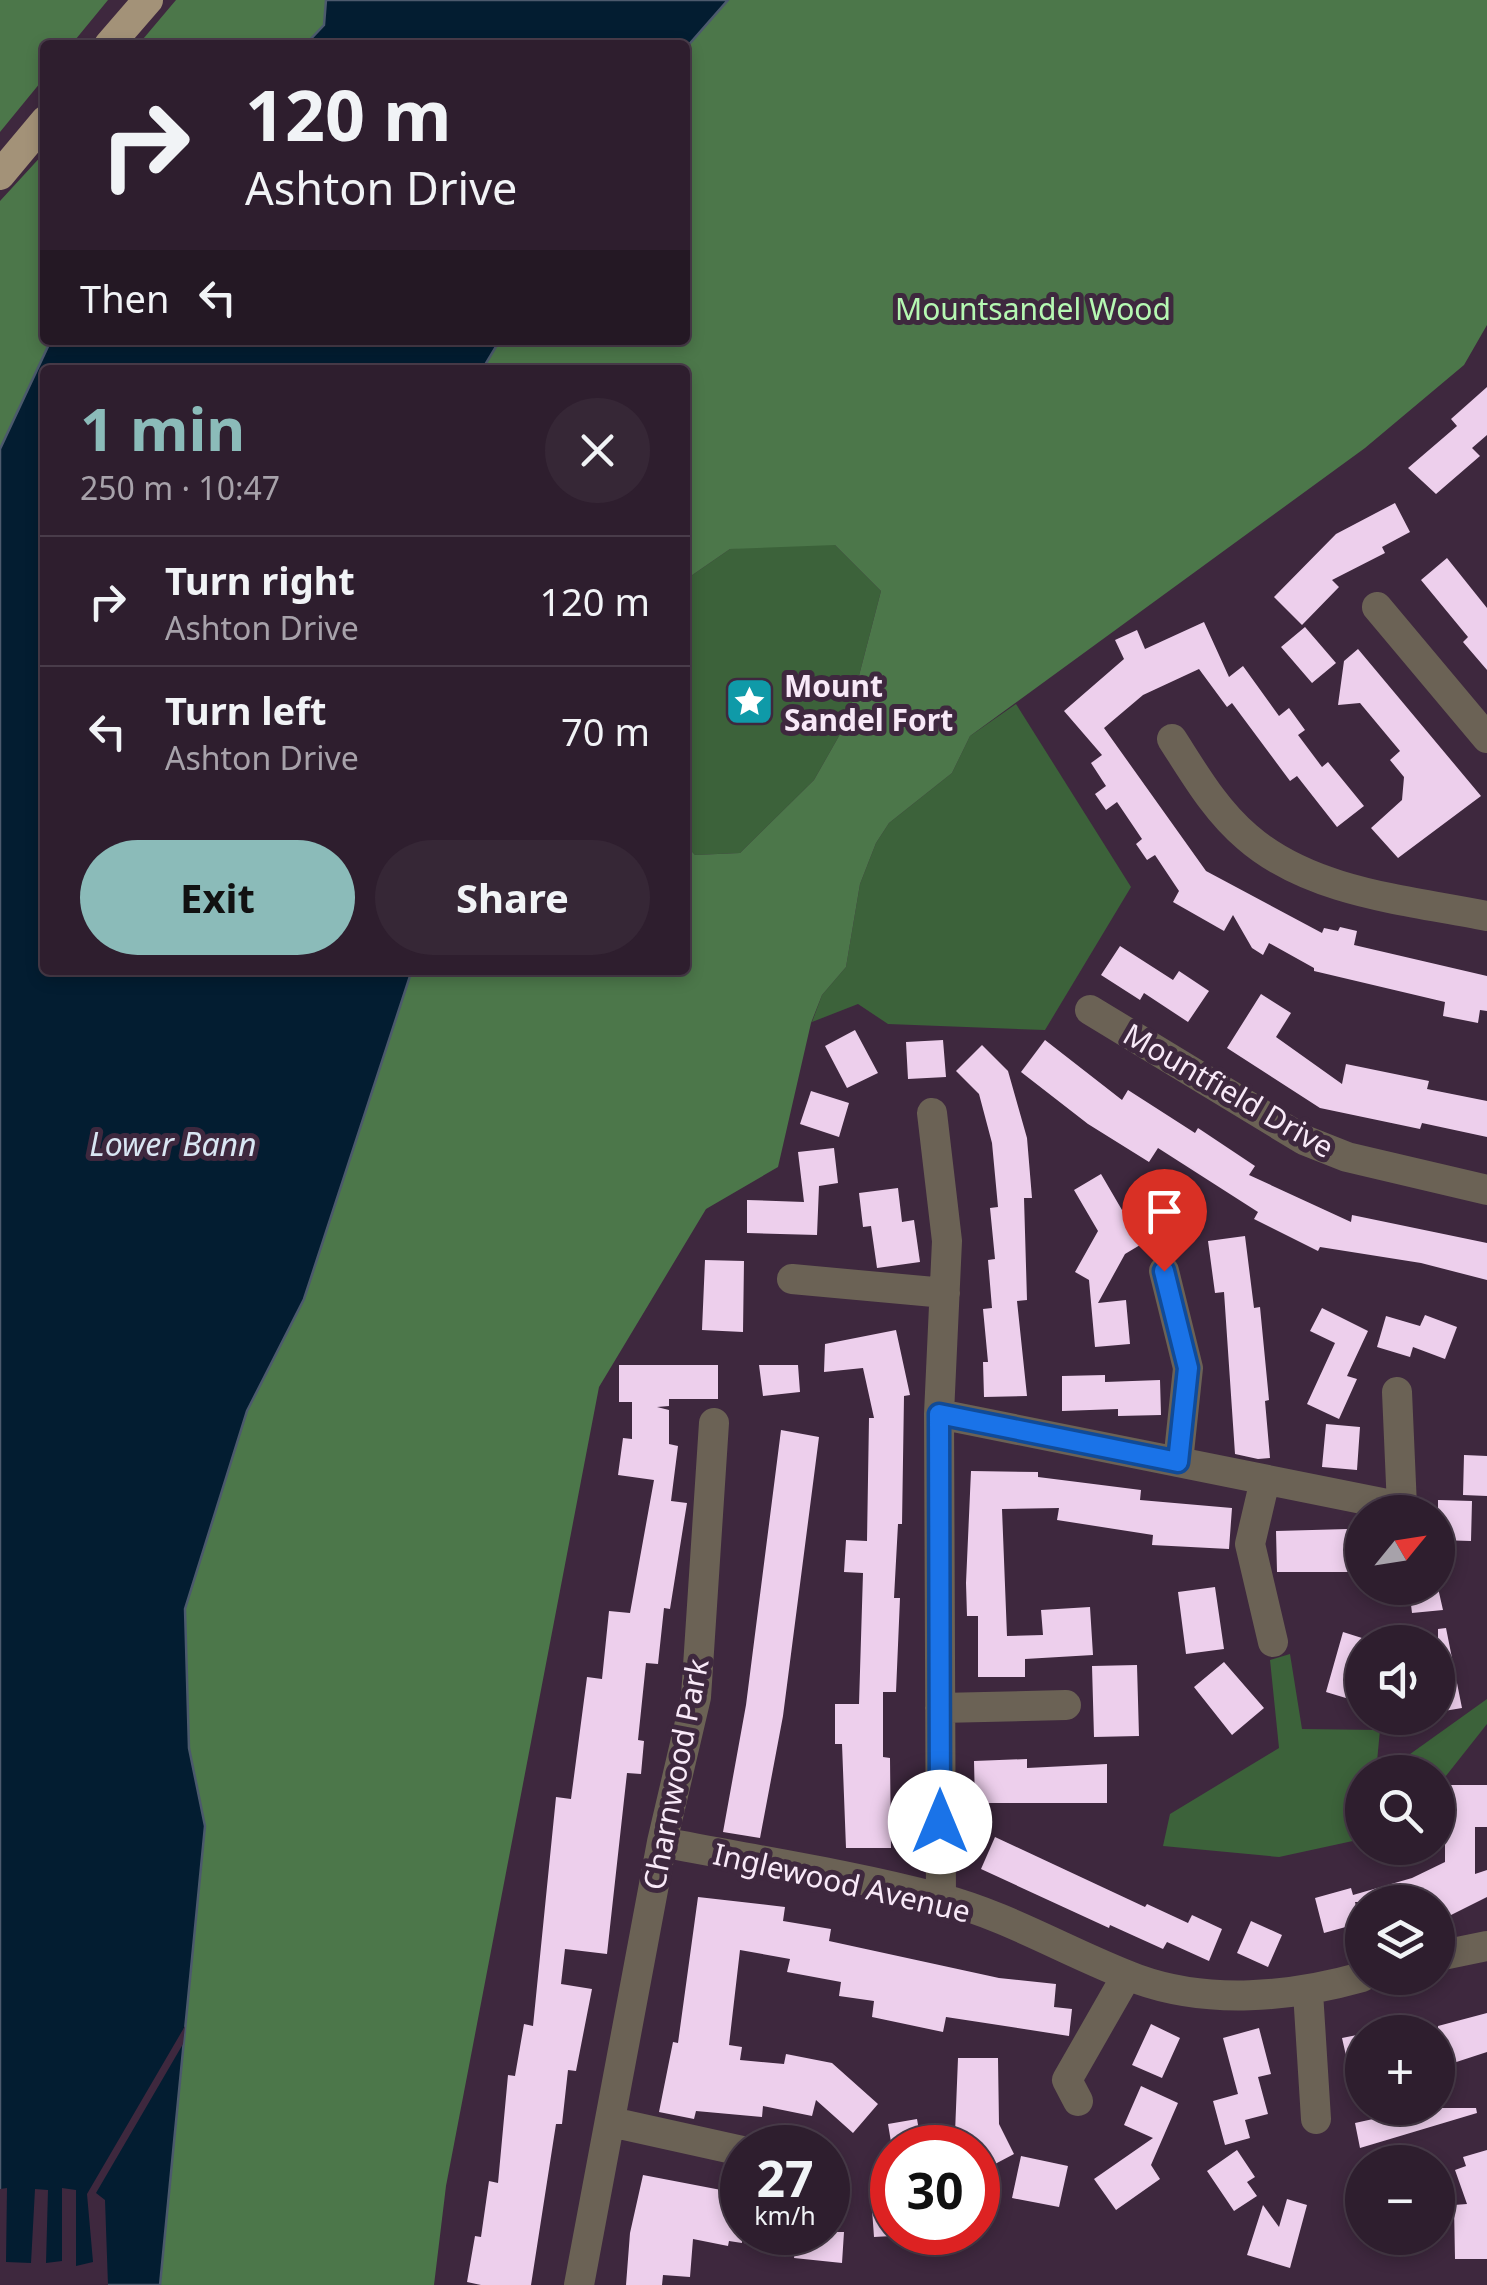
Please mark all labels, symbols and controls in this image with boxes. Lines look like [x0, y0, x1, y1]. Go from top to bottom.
text: 120 m [245, 66, 452, 162]
icon: right [80, 80, 210, 210]
text: Ashton Drive [245, 157, 517, 218]
icon: left [190, 270, 245, 325]
text: Then [80, 272, 170, 324]
park label: Mountsandel Wood [895, 288, 1171, 329]
text: 1 min [80, 387, 245, 469]
button: close [545, 398, 650, 503]
text: 250 m · 10:47 [80, 466, 280, 509]
text: Turn right [165, 554, 355, 606]
icon: right [80, 574, 135, 629]
text: 120 m [539, 575, 650, 627]
text: Ashton Drive [165, 606, 359, 649]
place label: Mount Sandel Fort [784, 665, 953, 740]
place icon: Mount Sandel Fort [723, 676, 775, 728]
text: Turn left [165, 684, 327, 736]
icon: left [80, 704, 135, 759]
text: 70 m [561, 705, 650, 757]
text: Ashton Drive [165, 736, 359, 779]
button: Exit [80, 840, 355, 955]
button: Share [375, 840, 650, 955]
street label: Mountfield Drive [1116, 1013, 1342, 1167]
water label: Lower Bann [89, 1122, 257, 1165]
pin [1122, 1169, 1207, 1272]
icon: arrive [1137, 1184, 1192, 1239]
north arrow [1345, 1495, 1455, 1605]
map controls [1345, 1495, 1455, 2255]
button: sound [1345, 1625, 1455, 1735]
street label: Charnwood Park [632, 1655, 718, 1893]
button: search [1345, 1755, 1455, 1865]
position arrow [888, 1770, 992, 1874]
street label: Inglewood Avenue [709, 1832, 975, 1932]
button: layers [1345, 1885, 1455, 1995]
button: + [1345, 2015, 1455, 2125]
speed limit sign: 30 [870, 2125, 1000, 2255]
text: 27 [756, 2144, 814, 2212]
button: − [1345, 2145, 1455, 2255]
text: km/h [754, 2198, 816, 2232]

